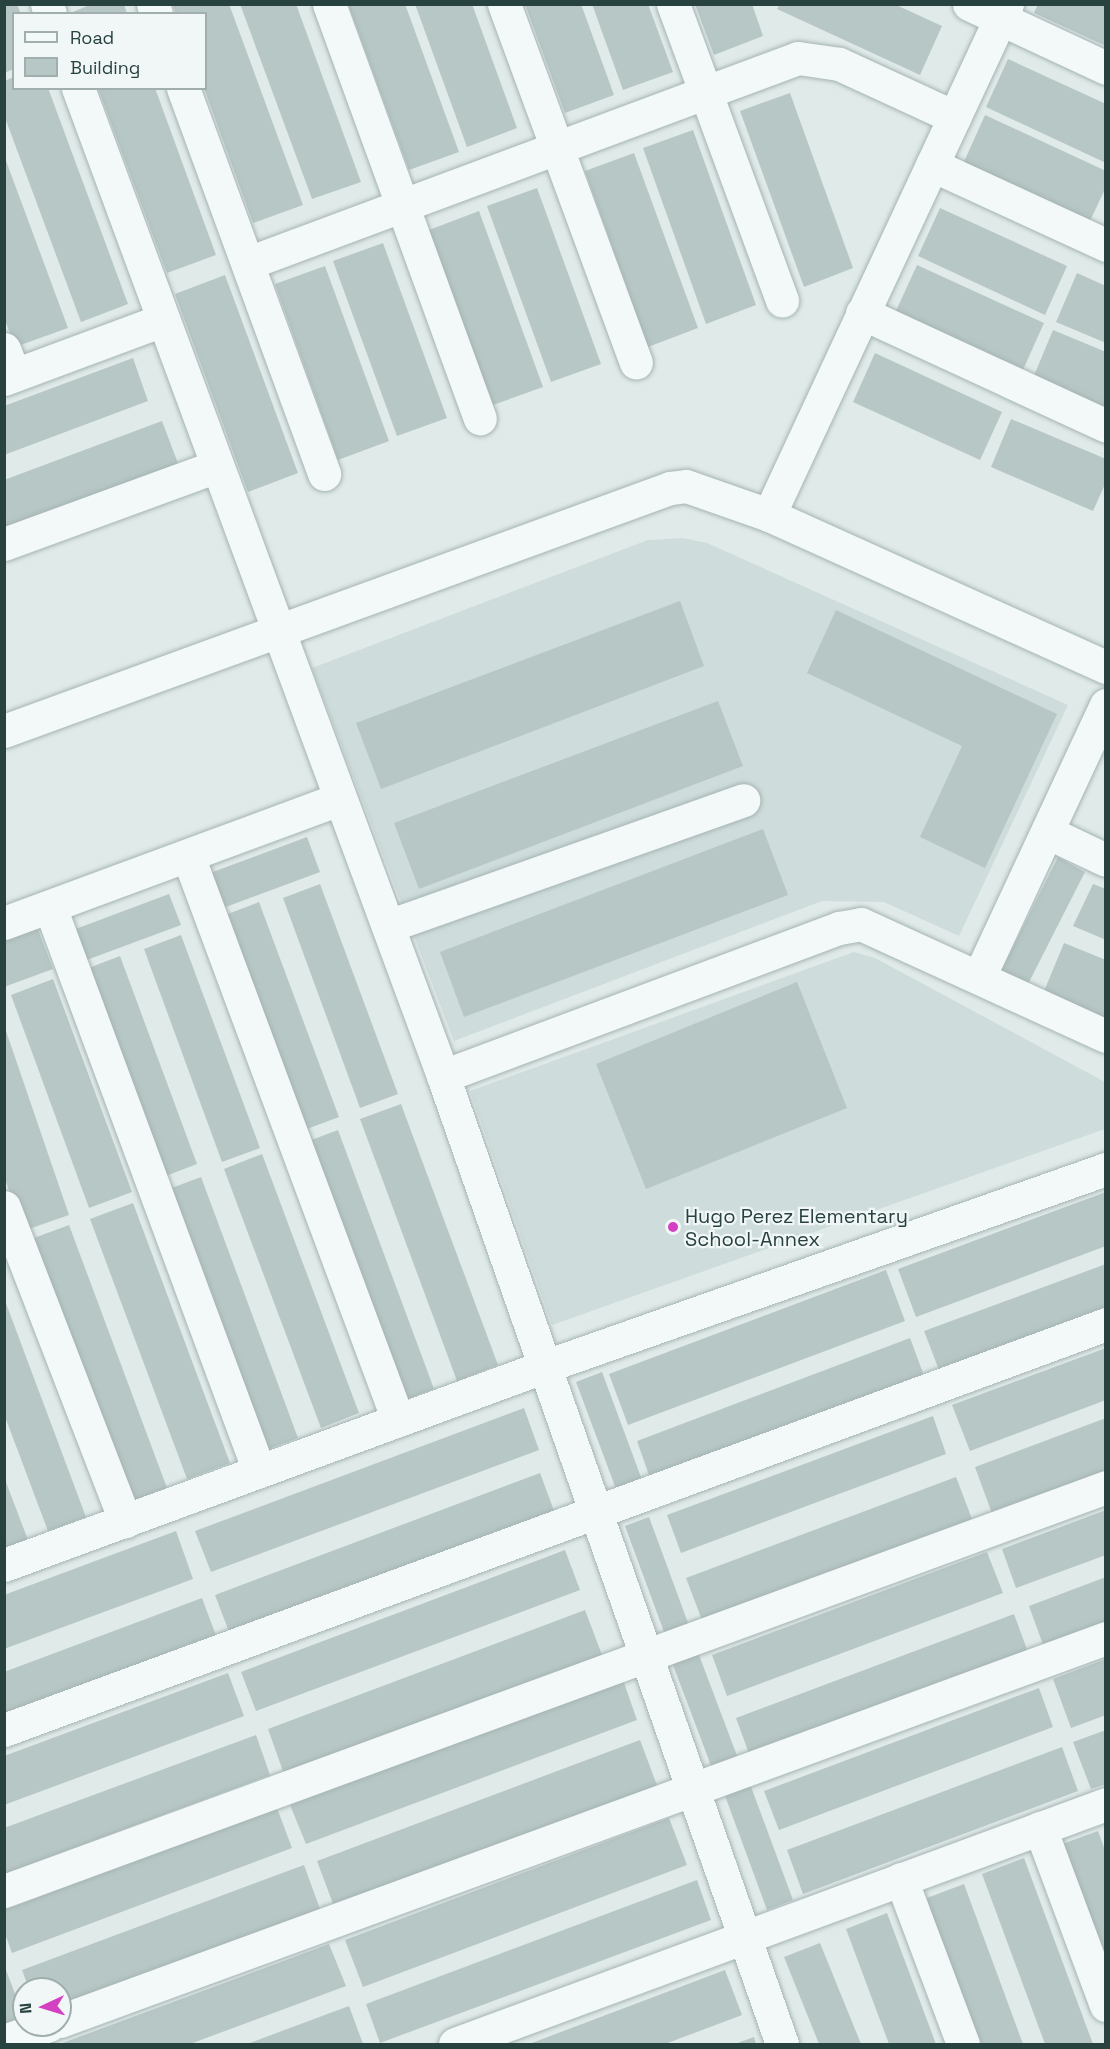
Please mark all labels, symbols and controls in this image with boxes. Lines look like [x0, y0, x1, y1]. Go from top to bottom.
legend [12, 12, 207, 90]
text: Road [70, 26, 114, 49]
text: Building [70, 56, 140, 79]
place label: Hugo Perez Elementary School-Annex [685, 1204, 908, 1251]
marker: Hugo Perez Elementary School-Annex [666, 1220, 680, 1234]
north arrow [12, 1977, 72, 2037]
text: N [15, 2002, 36, 2014]

